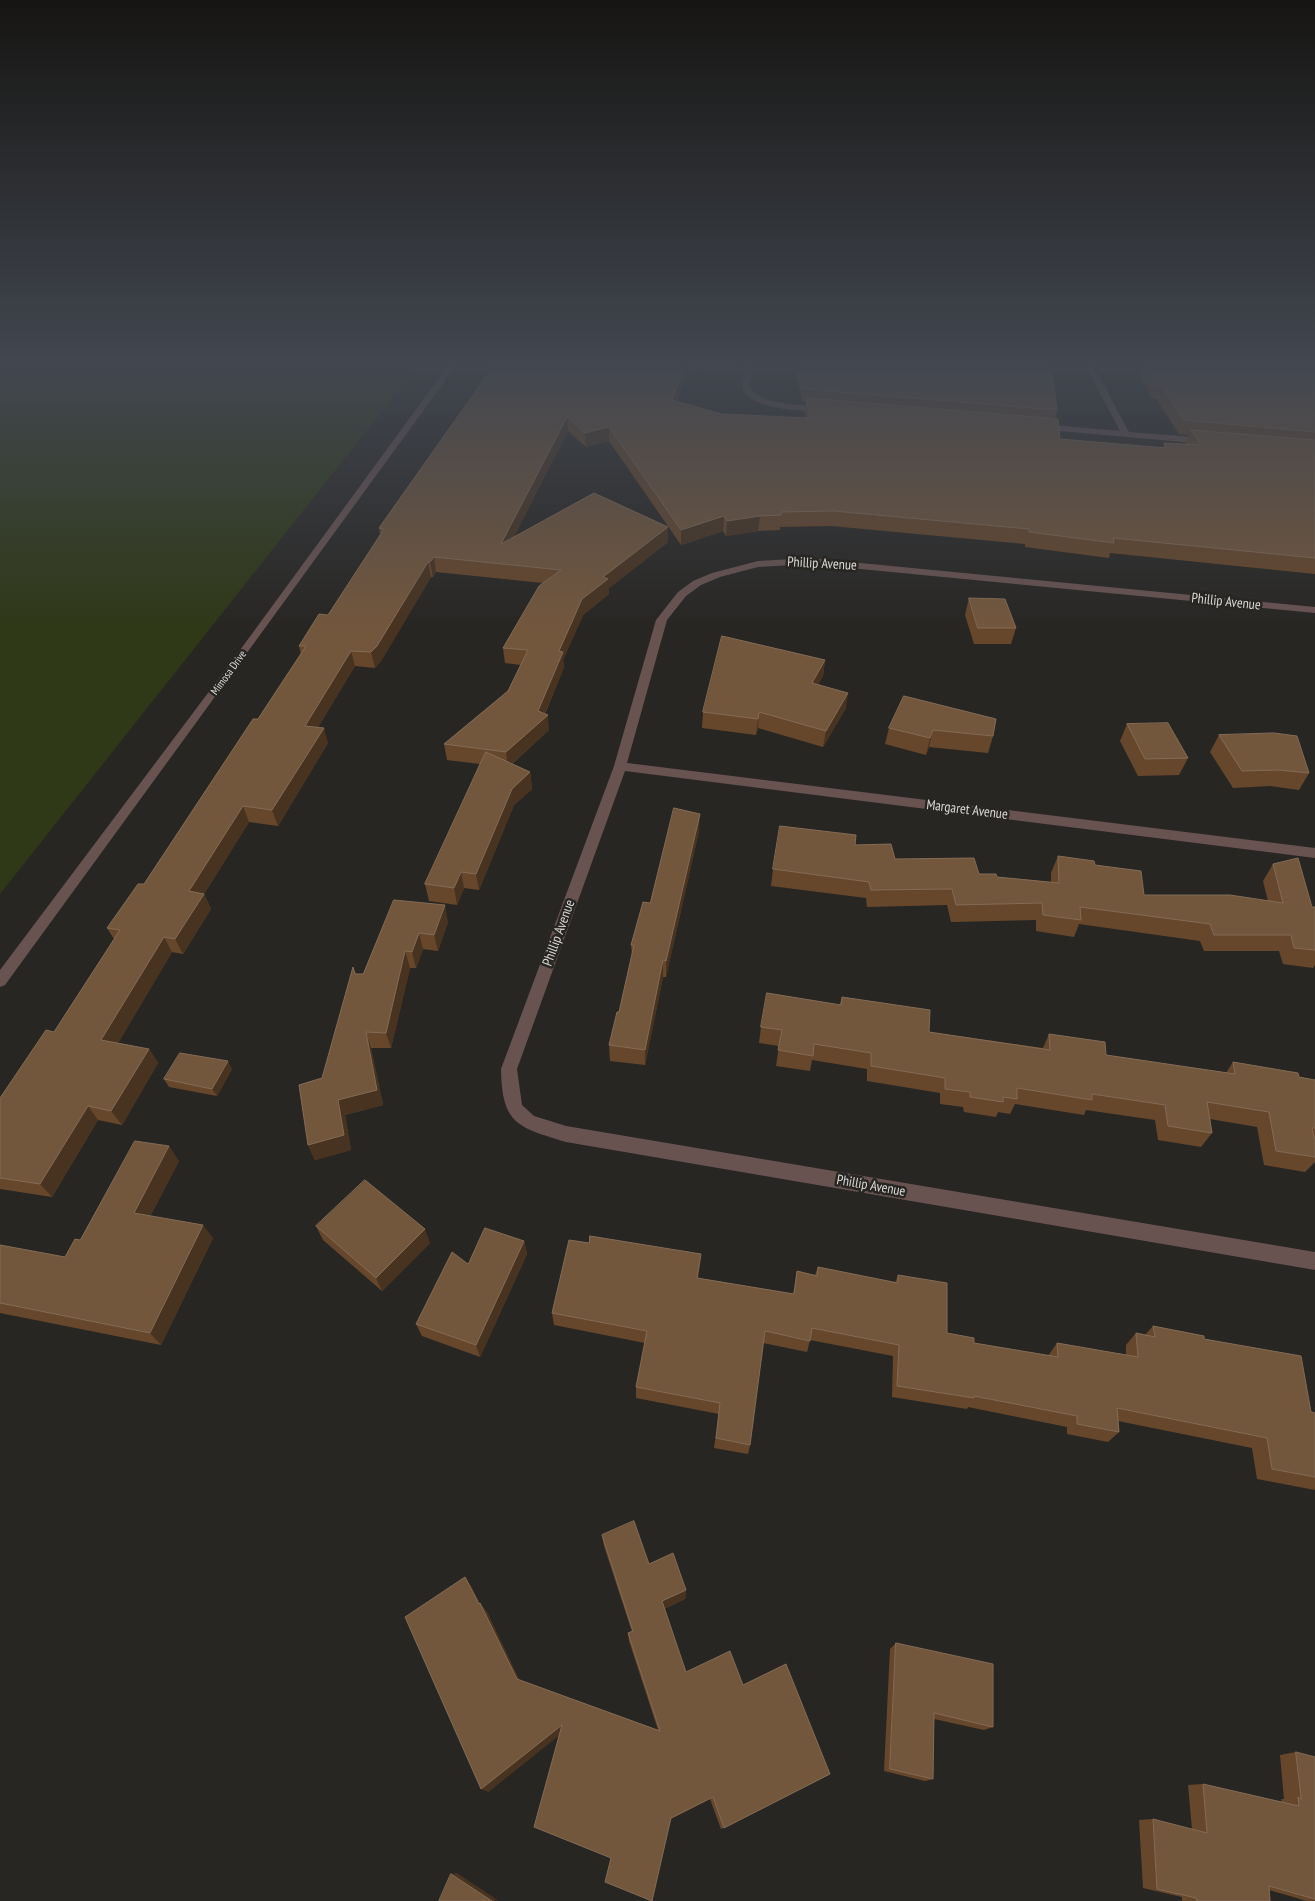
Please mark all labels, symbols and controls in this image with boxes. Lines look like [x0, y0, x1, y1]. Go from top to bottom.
street label: Phillip Avenue [787, 554, 857, 574]
street label: Phillip Avenue [1191, 590, 1261, 614]
street label: Mimosa Drive [208, 648, 250, 698]
street label: Margaret Avenue [925, 797, 1009, 823]
street label: Phillip Avenue [539, 897, 579, 969]
street label: Phillip Avenue [835, 1172, 907, 1200]

